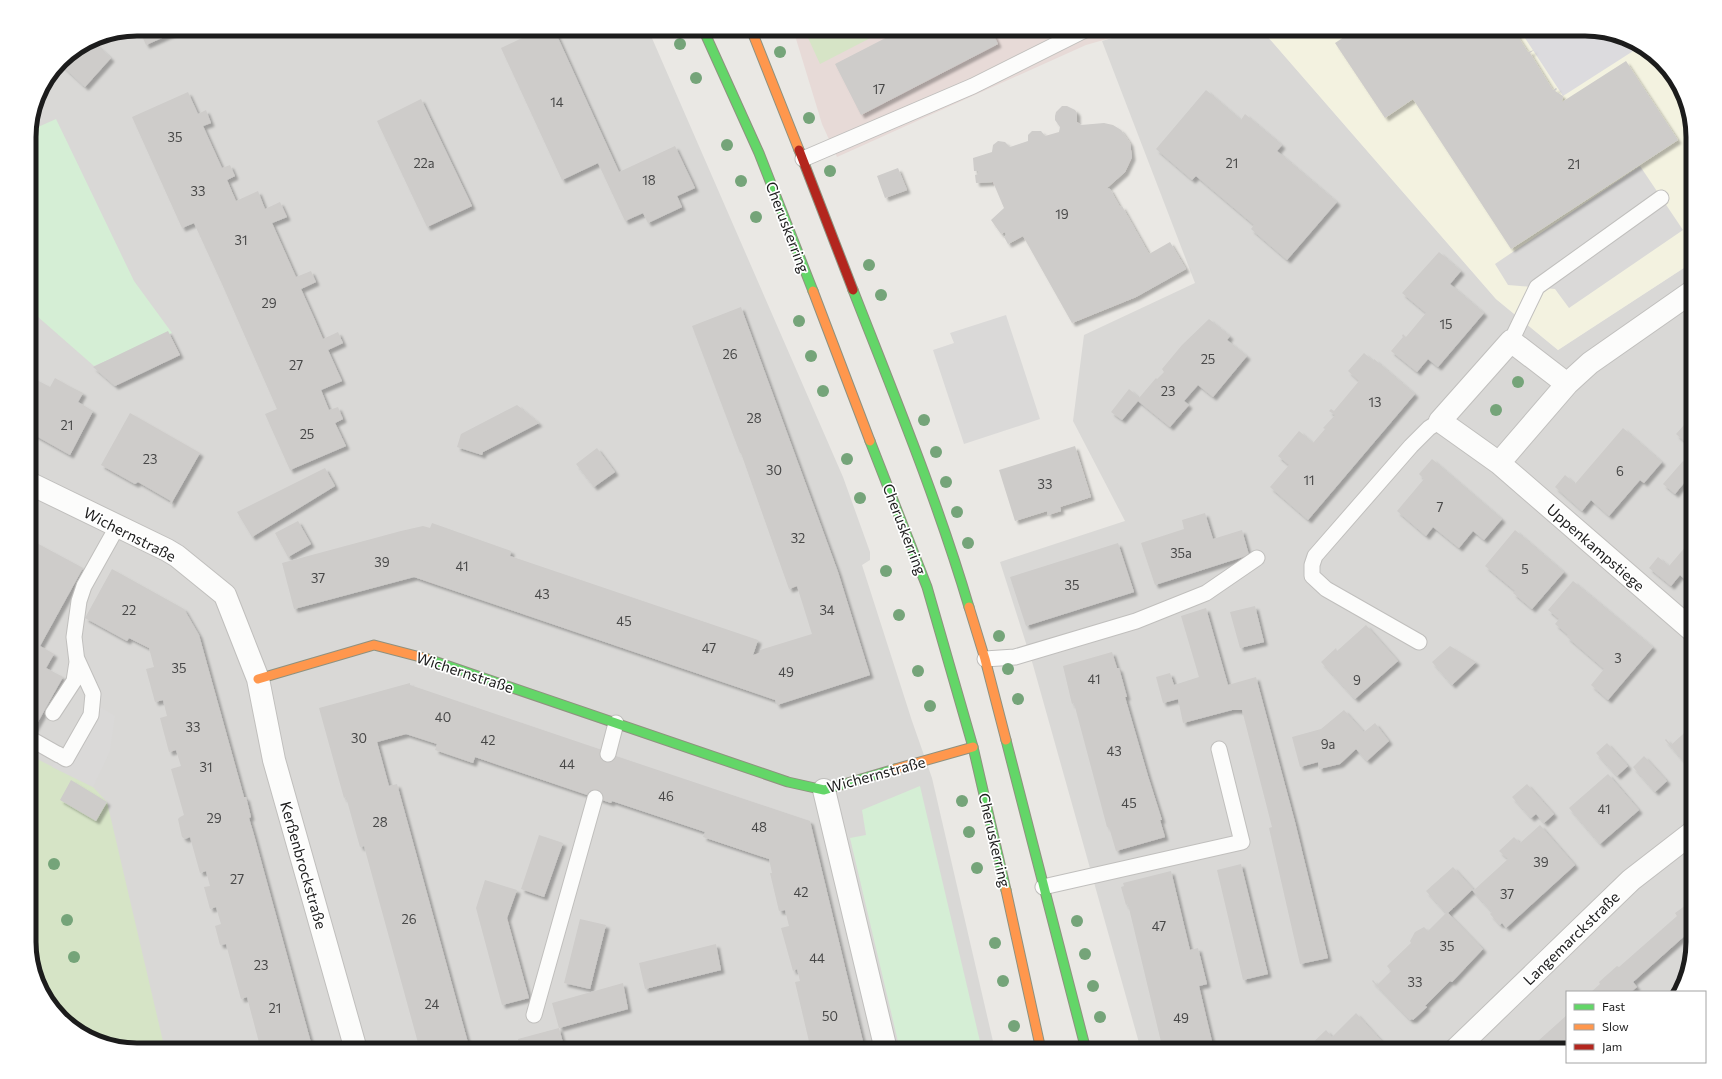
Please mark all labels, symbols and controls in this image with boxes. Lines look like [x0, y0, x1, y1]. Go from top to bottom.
house number: 17 [873, 81, 885, 97]
house number: 14 [550, 94, 564, 110]
house number: 35 [168, 129, 182, 145]
house number: 22a [413, 155, 435, 171]
house number: 21 [1226, 155, 1238, 171]
house number: 21 [1568, 156, 1580, 172]
house number: 18 [642, 172, 656, 188]
street label: Cheruskerring [762, 179, 814, 275]
house number: 33 [191, 183, 205, 199]
house number: 19 [1055, 206, 1069, 222]
house number: 31 [235, 232, 247, 248]
house number: 29 [261, 295, 277, 311]
house number: 15 [1439, 316, 1453, 332]
house number: 26 [722, 346, 738, 362]
house number: 25 [1201, 351, 1215, 367]
house number: 27 [289, 357, 303, 373]
house number: 23 [1161, 383, 1175, 399]
house number: 13 [1369, 394, 1381, 410]
house number: 28 [746, 410, 762, 426]
house number: 21 [61, 417, 73, 433]
house number: 25 [300, 426, 314, 442]
house number: 23 [143, 451, 157, 467]
house number: 30 [766, 462, 782, 478]
house number: 6 [1616, 463, 1624, 479]
house number: 11 [1303, 472, 1315, 488]
house number: 33 [1038, 476, 1052, 492]
street label: Cheruskerring [879, 481, 931, 577]
house number: 7 [1437, 499, 1444, 515]
street label: Uppenkampstiege [1543, 500, 1649, 594]
street label: Wichernstraße [81, 503, 179, 565]
house number: 32 [791, 530, 805, 546]
house number: 35a [1170, 545, 1192, 561]
house number: 39 [374, 554, 390, 570]
house number: 41 [456, 558, 468, 574]
house number: 5 [1521, 561, 1529, 577]
house number: 37 [311, 570, 325, 586]
house number: 35 [1065, 577, 1079, 593]
house number: 43 [534, 586, 550, 602]
house number: 22 [122, 602, 136, 618]
house number: 34 [819, 602, 835, 618]
house number: 45 [616, 613, 632, 629]
house number: 47 [702, 640, 716, 656]
street label: Wichernstraße [414, 648, 516, 696]
house number: 3 [1614, 650, 1622, 666]
house number: 35 [172, 660, 186, 676]
house number: 49 [778, 664, 794, 680]
house number: 41 [1088, 671, 1100, 687]
house number: 9 [1353, 672, 1361, 688]
house number: 40 [435, 709, 451, 725]
house number: 33 [186, 719, 200, 735]
house number: 30 [351, 730, 367, 746]
house number: 42 [481, 732, 495, 748]
house number: 9a [1321, 736, 1335, 752]
house number: 43 [1106, 743, 1122, 759]
street label: Wichernstraße [825, 752, 927, 796]
house number: 44 [559, 756, 575, 772]
house number: 31 [200, 759, 212, 775]
house number: 46 [658, 788, 674, 804]
street label: Cheruskerring [975, 791, 1015, 889]
house number: 45 [1121, 795, 1137, 811]
street label: Kerßenbrockstraße [277, 799, 331, 931]
house number: 41 [1598, 801, 1610, 817]
house number: 29 [206, 810, 222, 826]
house number: 28 [372, 814, 388, 830]
house number: 48 [751, 819, 767, 835]
house number: 39 [1533, 854, 1549, 870]
house number: 27 [230, 871, 244, 887]
house number: 42 [794, 884, 808, 900]
house number: 37 [1500, 886, 1514, 902]
street label: Langemarckstraße [1519, 887, 1623, 989]
house number: 26 [401, 911, 417, 927]
house number: 47 [1152, 918, 1166, 934]
house number: 35 [1440, 938, 1454, 954]
house number: 44 [809, 950, 825, 966]
house number: 23 [254, 957, 268, 973]
house number: 33 [1408, 974, 1422, 990]
legend [1566, 991, 1706, 1063]
house number: 24 [425, 996, 440, 1012]
text: Fast [1602, 999, 1625, 1013]
house number: 21 [269, 1000, 281, 1016]
house number: 50 [822, 1008, 838, 1024]
house number: 49 [1173, 1010, 1189, 1026]
text: Slow [1602, 1019, 1629, 1033]
text: Jam [1602, 1039, 1622, 1054]

